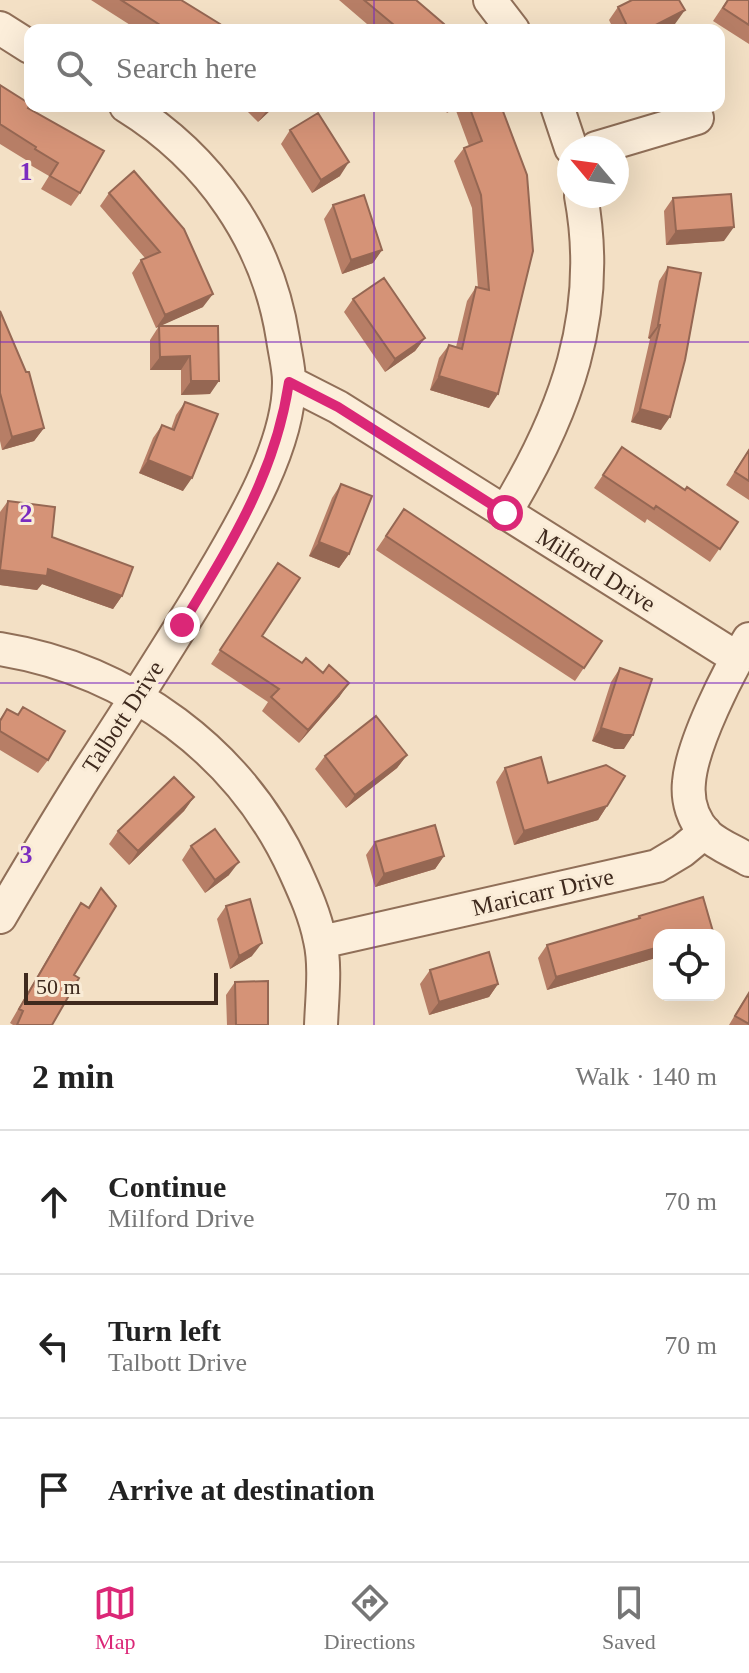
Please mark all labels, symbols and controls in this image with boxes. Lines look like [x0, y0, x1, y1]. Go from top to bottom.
search box [24, 24, 725, 112]
icon: search [52, 46, 96, 90]
text: Search here [116, 51, 257, 84]
north arrow [557, 136, 629, 208]
text: 1 [20, 157, 33, 186]
route start [487, 495, 523, 531]
text: 2 [20, 499, 33, 528]
street label: Milford Drive [532, 523, 660, 617]
route end [164, 607, 200, 643]
street label: Talbott Drive [77, 656, 169, 778]
text: 3 [20, 840, 33, 869]
street label: Maricarr Drive [470, 863, 616, 921]
map controls [653, 929, 725, 1001]
button: locate [653, 929, 725, 1001]
scale bar [24, 969, 218, 1005]
text: 50 m [36, 974, 81, 999]
text: 2 min [32, 1058, 114, 1095]
text: Walk · 140 m [575, 1062, 717, 1091]
text: Continue [108, 1170, 226, 1203]
icon: ahead [32, 1180, 76, 1224]
text: 70 m [664, 1187, 717, 1216]
text: Milford Drive [108, 1204, 255, 1233]
text: Turn left [108, 1314, 221, 1347]
icon: left [32, 1324, 76, 1368]
text: 70 m [664, 1331, 717, 1360]
text: Talbott Drive [108, 1348, 247, 1377]
icon: arrive [32, 1468, 76, 1512]
text: Arrive at destination [108, 1473, 375, 1506]
tab: Map [93, 1581, 137, 1655]
tab: Directions [324, 1581, 415, 1655]
tab: Saved [602, 1581, 656, 1655]

